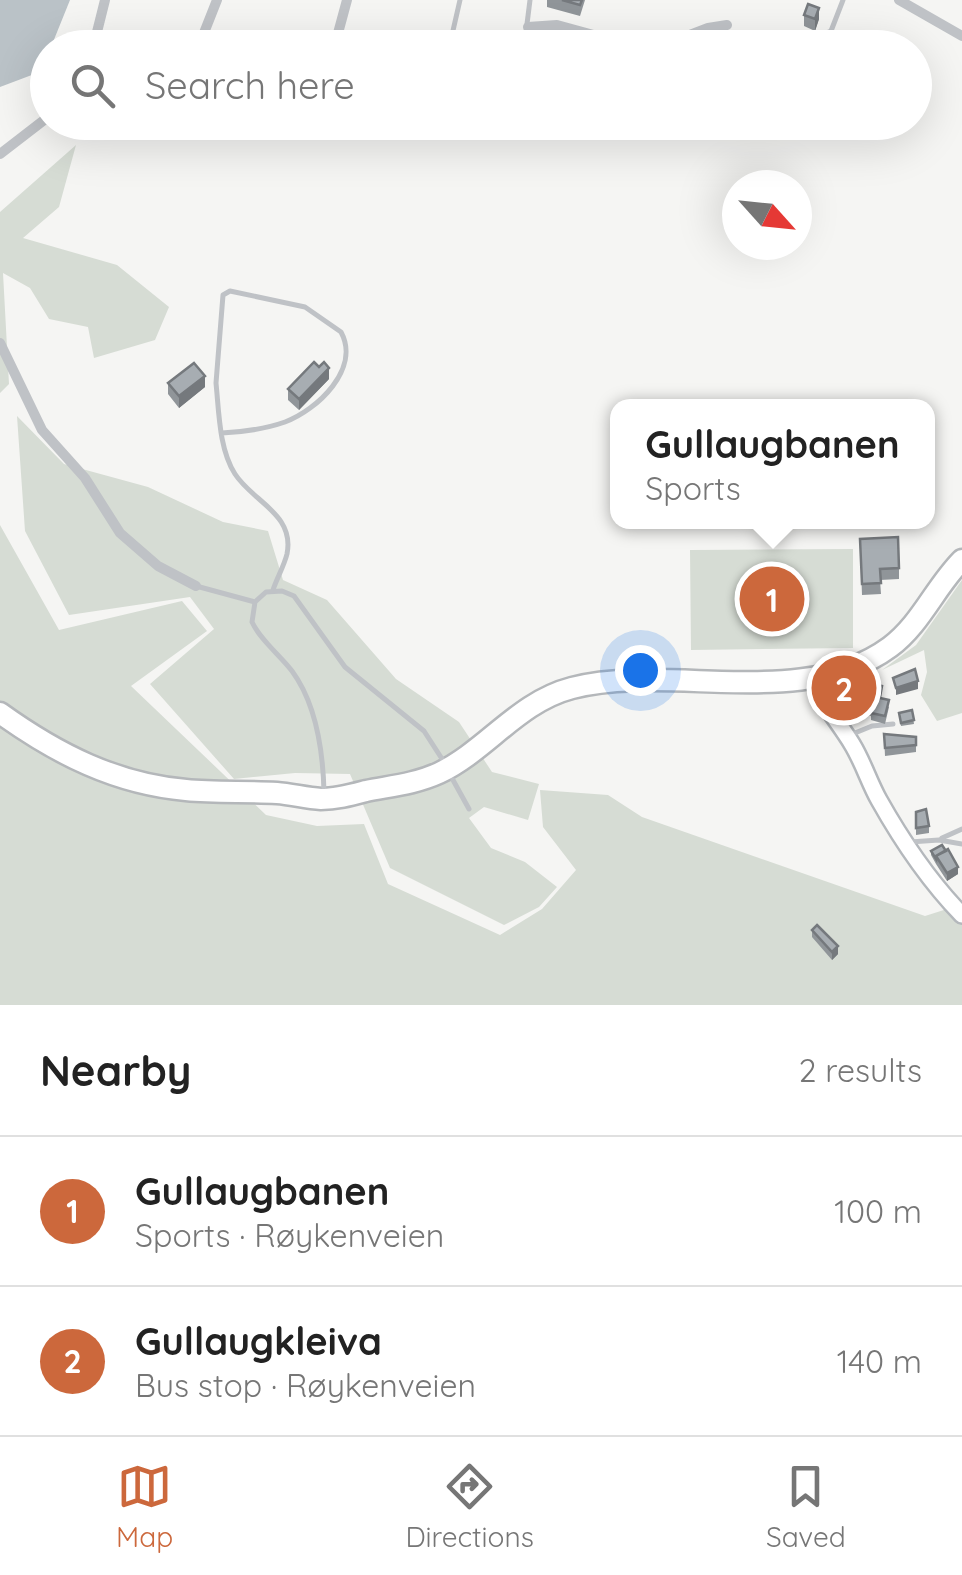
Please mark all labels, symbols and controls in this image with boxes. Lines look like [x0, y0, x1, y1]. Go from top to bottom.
search box [30, 30, 932, 140]
icon: search [65, 58, 120, 113]
text: Search here [145, 61, 355, 109]
north arrow [722, 170, 812, 260]
popup [610, 399, 935, 529]
text: Gullaugbanen [645, 420, 900, 468]
text: Sports [645, 468, 741, 508]
pin: 1 [740, 562, 804, 636]
your location [615, 645, 666, 696]
pin: 2 [812, 650, 876, 726]
text: Nearby [40, 1044, 191, 1097]
text: 2 results [799, 1050, 922, 1090]
text: Gullaugbanen [135, 1167, 389, 1215]
text: 1 [66, 1191, 79, 1231]
text: 100 m [834, 1191, 922, 1231]
text: Sports · Røykenveien [135, 1215, 444, 1255]
text: Gullaugkleiva [135, 1317, 382, 1365]
text: 2 [63, 1341, 82, 1381]
text: 140 m [837, 1341, 922, 1381]
text: Bus stop · Røykenveien [135, 1365, 476, 1405]
tab: Map [116, 1459, 173, 1554]
tab: Directions [405, 1459, 534, 1554]
tab: Saved [766, 1459, 846, 1554]

